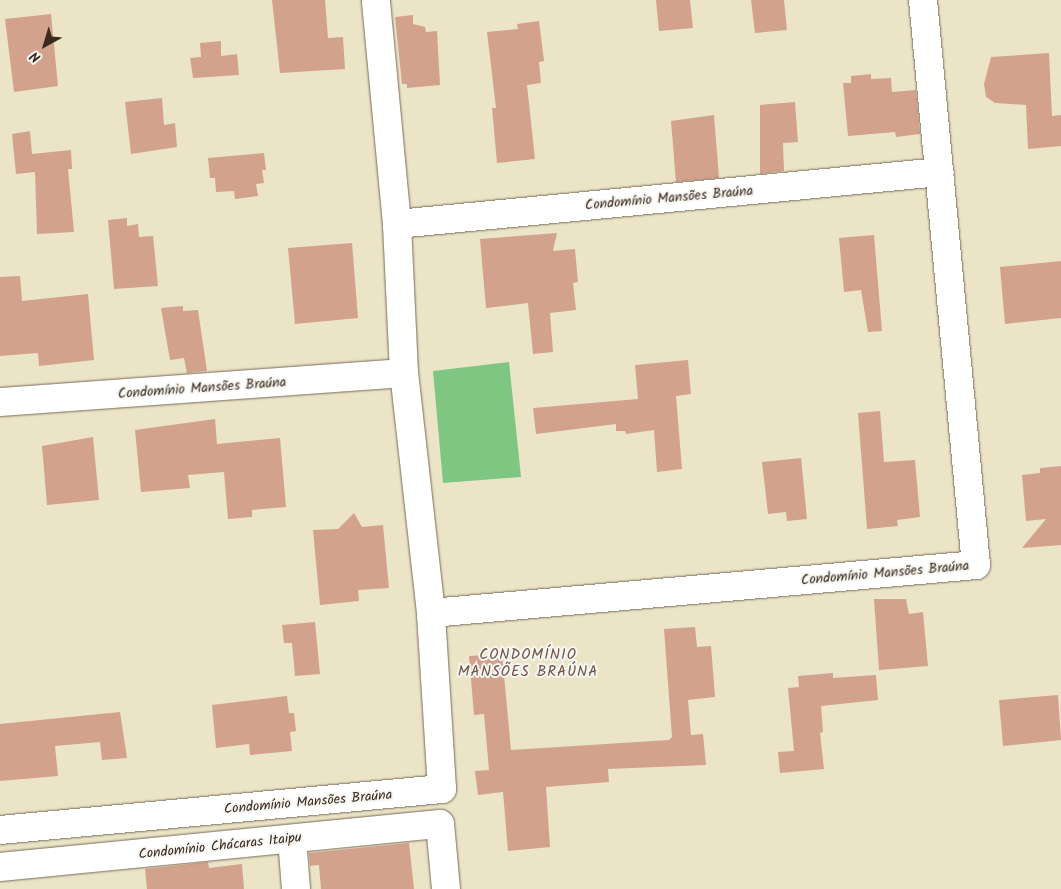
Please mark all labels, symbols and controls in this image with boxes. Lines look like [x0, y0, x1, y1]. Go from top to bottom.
north arrow [20, 20, 70, 70]
text: N [25, 45, 46, 68]
street label: Condomínio Mansões Braúna [584, 182, 754, 214]
street label: Condomínio Mansões Braúna [117, 374, 287, 402]
street label: Condomínio Mansões Braúna [800, 557, 970, 589]
district label: CONDOMÍNIO MANSÕES BRAÚNA [456, 646, 600, 681]
street label: Condomínio Mansões Braúna [223, 786, 393, 818]
street label: Condomínio Chácaras Itaipu [138, 829, 302, 863]

